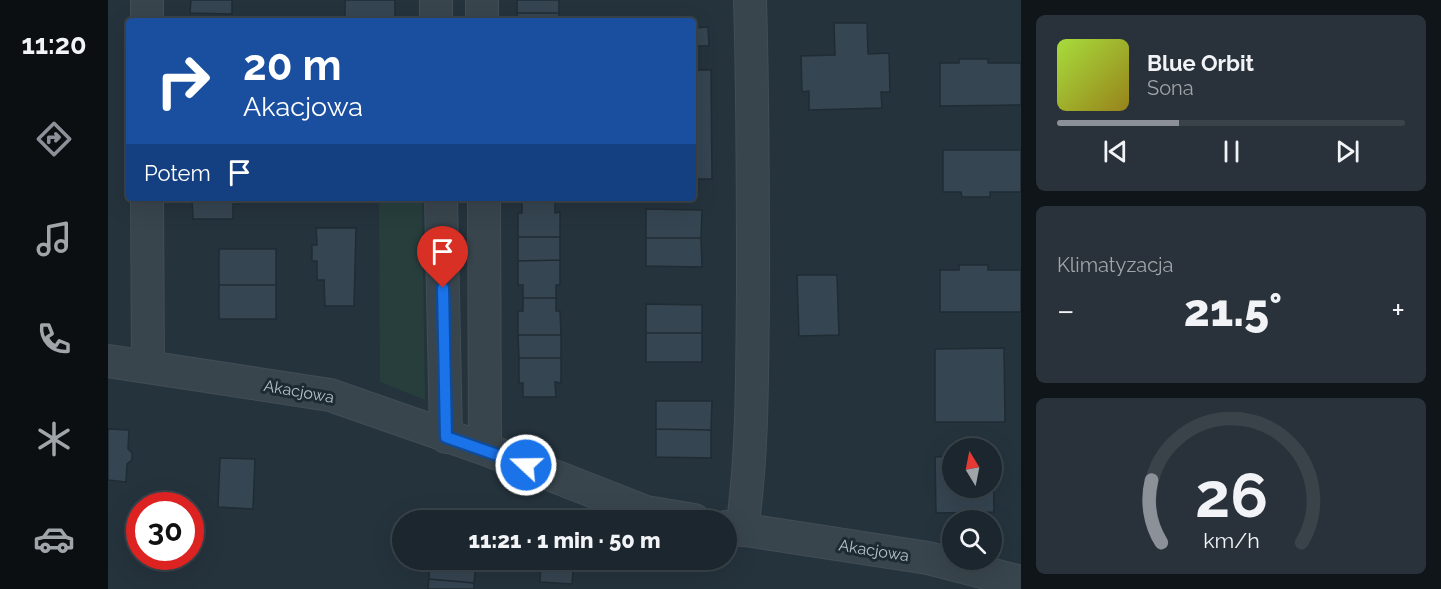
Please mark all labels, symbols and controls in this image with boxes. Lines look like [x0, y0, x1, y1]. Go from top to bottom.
text: 11:20 [21, 29, 87, 60]
text: 20 m [243, 41, 342, 90]
icon: right [144, 42, 222, 120]
text: Blue Orbit [1147, 50, 1254, 76]
text: Sona [1147, 76, 1194, 100]
text: Akacjowa [243, 91, 363, 122]
icon: directions [33, 118, 75, 160]
icon: previous [1099, 135, 1132, 168]
icon: pause [1215, 135, 1248, 168]
icon: next [1331, 135, 1364, 168]
icon: arrive [223, 156, 256, 189]
text: Potem [144, 160, 211, 186]
icon: music [33, 218, 75, 260]
pin [417, 226, 468, 288]
icon: arrive [426, 235, 459, 268]
text: Klimatyzacja [1057, 253, 1174, 277]
text: 21.5° [1184, 284, 1282, 337]
text: − [1057, 291, 1075, 330]
text: + [1391, 291, 1405, 330]
icon: phone [33, 318, 75, 360]
street label: Akacjowa [262, 376, 336, 407]
icon: climate [33, 418, 75, 460]
position arrow [494, 433, 558, 497]
north arrow [942, 438, 1002, 498]
map controls [942, 438, 1002, 570]
text: 26 [1194, 458, 1268, 532]
speed limit sign: 30 [126, 492, 204, 570]
button: search [942, 510, 1002, 570]
icon: car [33, 518, 75, 560]
text: 11:21 · 1 min · 50 m [469, 527, 660, 553]
text: km/h [1203, 528, 1259, 553]
street label: Akacjowa [837, 536, 911, 565]

